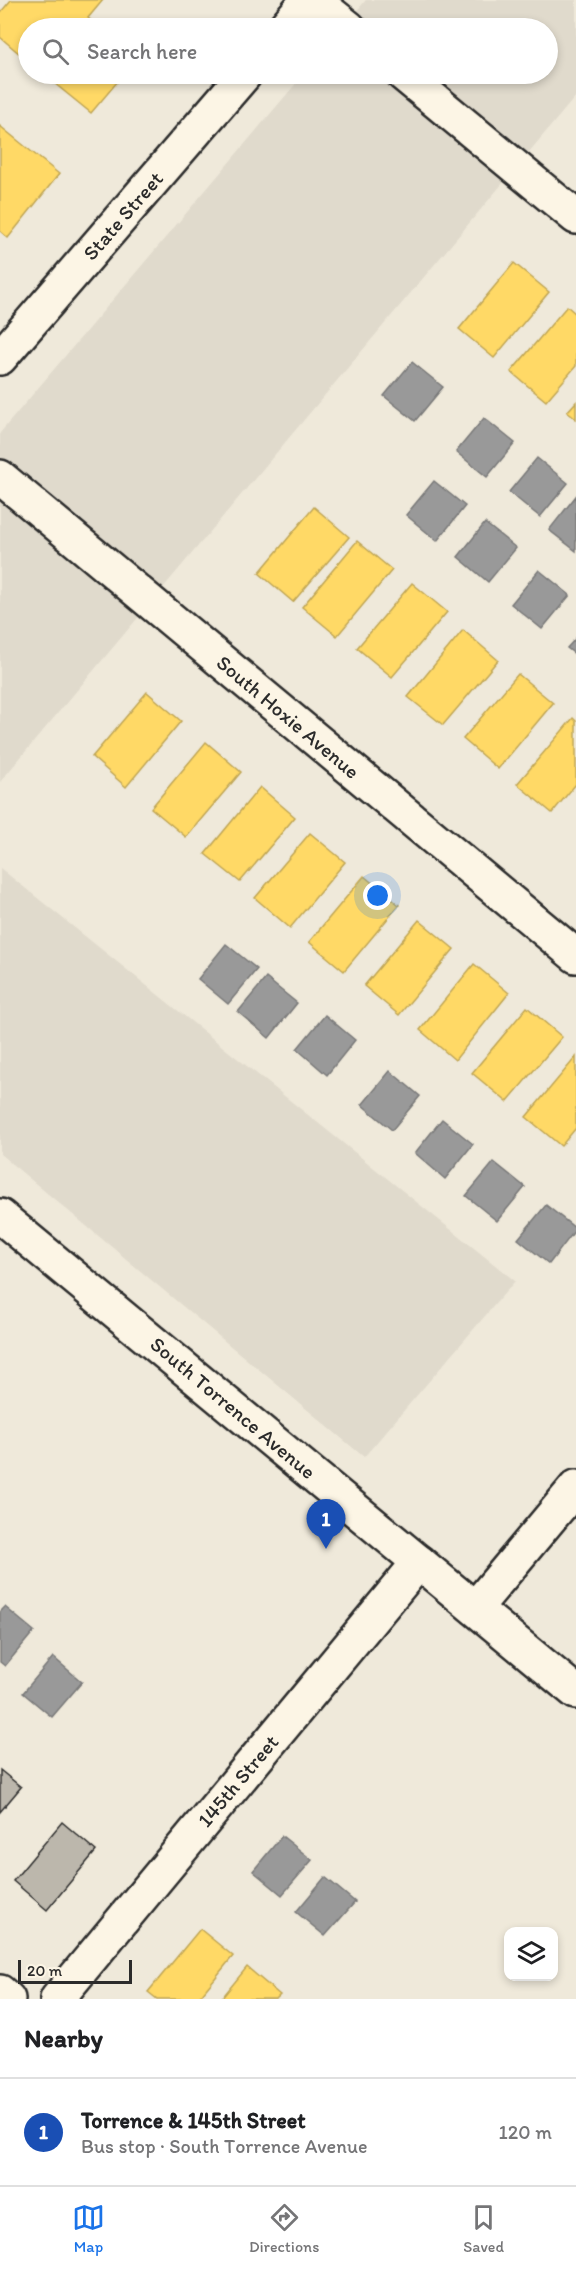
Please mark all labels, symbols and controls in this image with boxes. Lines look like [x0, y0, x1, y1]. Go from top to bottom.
search box [18, 18, 558, 84]
icon: search [39, 35, 72, 68]
text: Search here [87, 38, 197, 65]
street label: State Street [77, 166, 168, 265]
street label: South Hoxie Avenue [212, 650, 365, 784]
your location [363, 881, 392, 910]
street label: South Torrence Avenue [146, 1331, 321, 1484]
pin: 1 [306, 1500, 346, 1549]
street label: 145th Street [192, 1729, 283, 1832]
map controls [504, 1927, 558, 1981]
button: layers [504, 1927, 558, 1981]
scale bar [18, 1957, 132, 1984]
text: 20 m [27, 1961, 62, 1980]
text: Nearby [24, 2022, 103, 2054]
text: Torrence & 145th Street [81, 2107, 305, 2134]
text: 1 [39, 2120, 48, 2144]
text: 120 m [499, 2120, 552, 2144]
text: Bus stop · South Torrence Avenue [81, 2134, 367, 2158]
tab: Map [72, 2201, 105, 2256]
tab: Directions [249, 2201, 319, 2256]
tab: Saved [463, 2201, 504, 2256]

